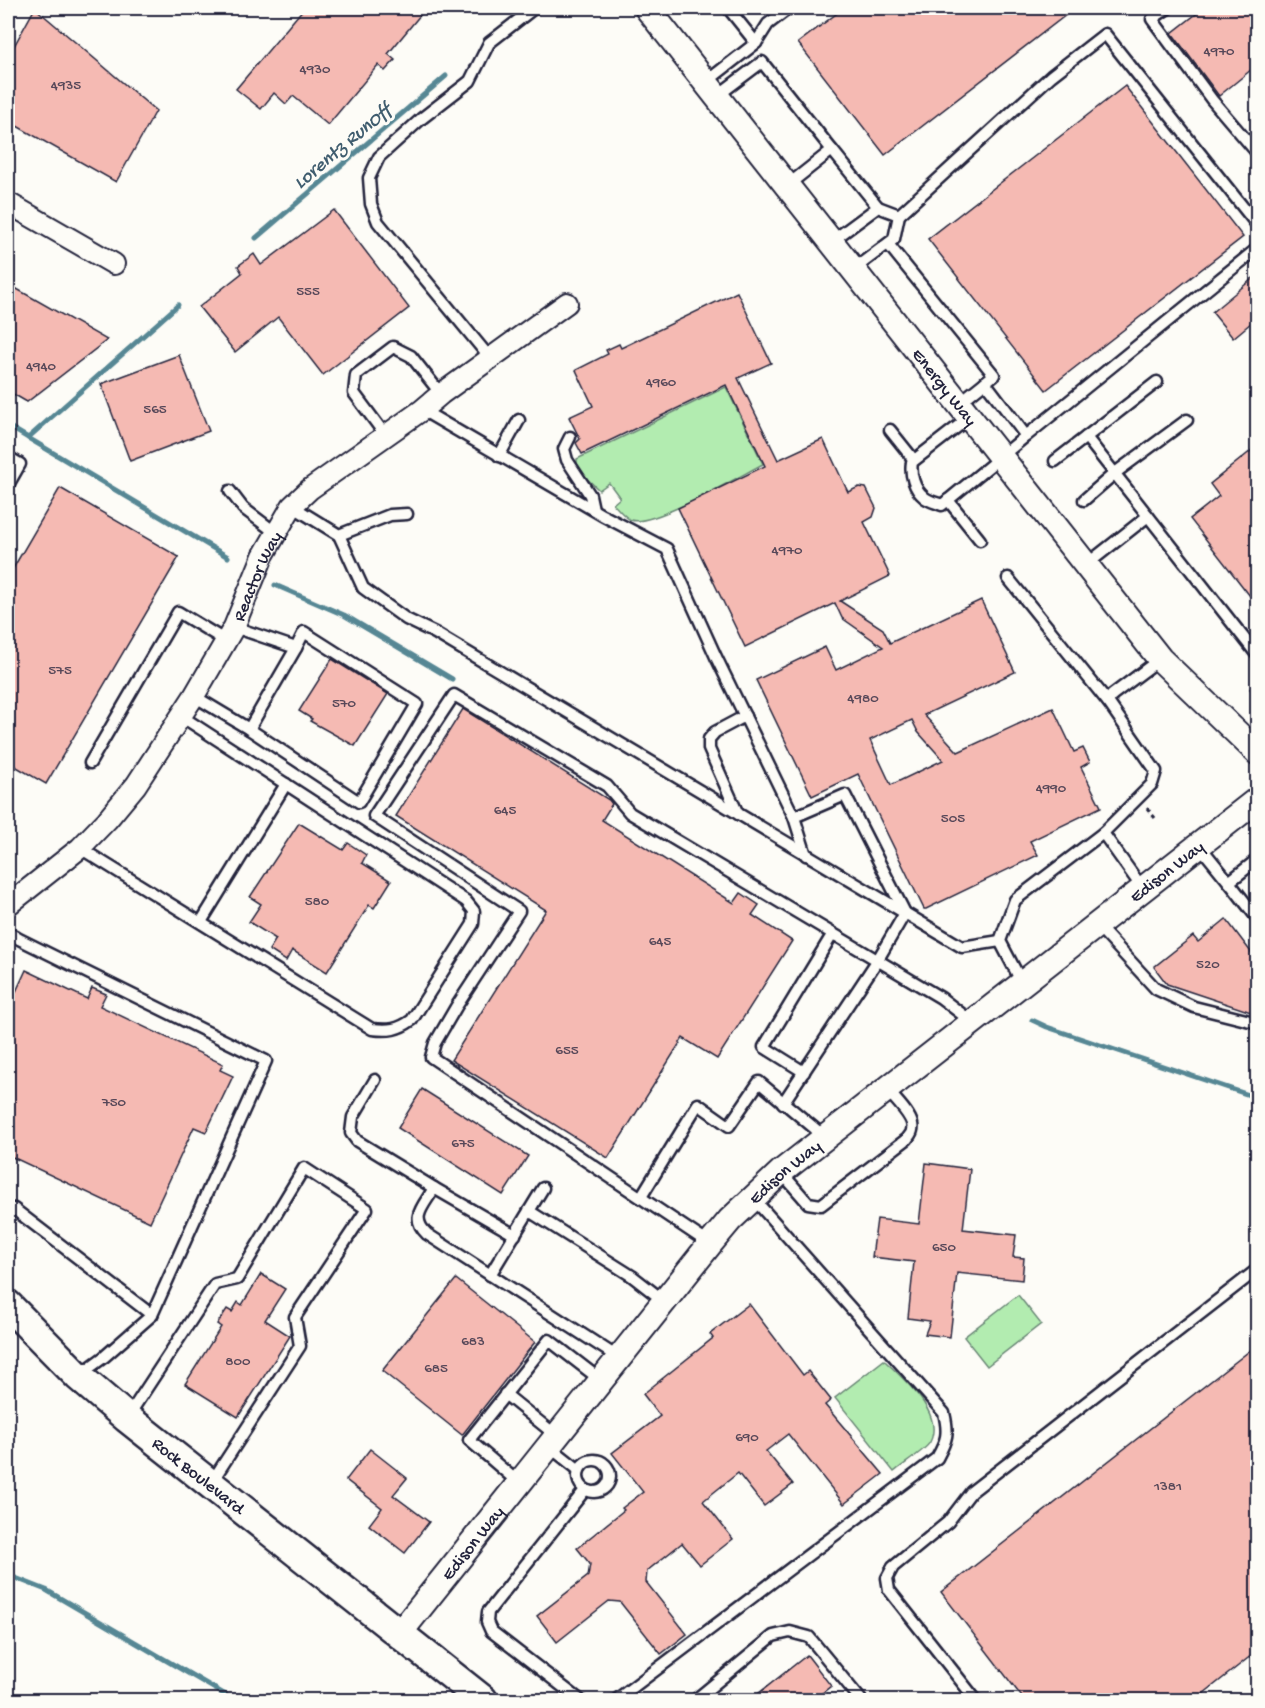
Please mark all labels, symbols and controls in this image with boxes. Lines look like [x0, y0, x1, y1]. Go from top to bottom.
house number: 4970 [1204, 43, 1235, 61]
house number: 4930 [300, 61, 331, 79]
house number: 4935 [51, 77, 81, 95]
water label: Lorentz RunOff [290, 98, 400, 195]
house number: 555 [296, 283, 320, 301]
street label: Energy Way [906, 345, 980, 431]
house number: 4940 [26, 358, 57, 376]
house number: 4960 [646, 374, 677, 392]
house number: 565 [143, 401, 167, 419]
street label: Reactor Way [229, 528, 288, 625]
house number: 4970 [772, 542, 803, 560]
house number: 575 [48, 662, 72, 680]
house number: 4980 [847, 690, 879, 708]
house number: 570 [332, 695, 357, 713]
house number: 4990 [1036, 780, 1067, 798]
house number: 645 [494, 802, 516, 820]
house number: 505 [941, 810, 965, 828]
street label: Edison Way [1126, 837, 1209, 908]
house number: 580 [305, 893, 330, 911]
house number: 645 [649, 933, 671, 951]
house number: 520 [1196, 956, 1220, 974]
house number: 655 [555, 1042, 579, 1060]
house number: 750 [101, 1094, 127, 1112]
house number: 675 [451, 1135, 475, 1153]
street label: Edison Way [745, 1137, 826, 1210]
house number: 650 [932, 1239, 956, 1257]
house number: 683 [461, 1333, 485, 1351]
house number: 800 [225, 1353, 251, 1371]
house number: 685 [424, 1360, 448, 1378]
house number: 690 [735, 1429, 759, 1447]
street label: Rock Boulevard [147, 1434, 249, 1521]
house number: 1381 [1153, 1478, 1182, 1496]
street label: Edison Way [438, 1503, 510, 1585]

